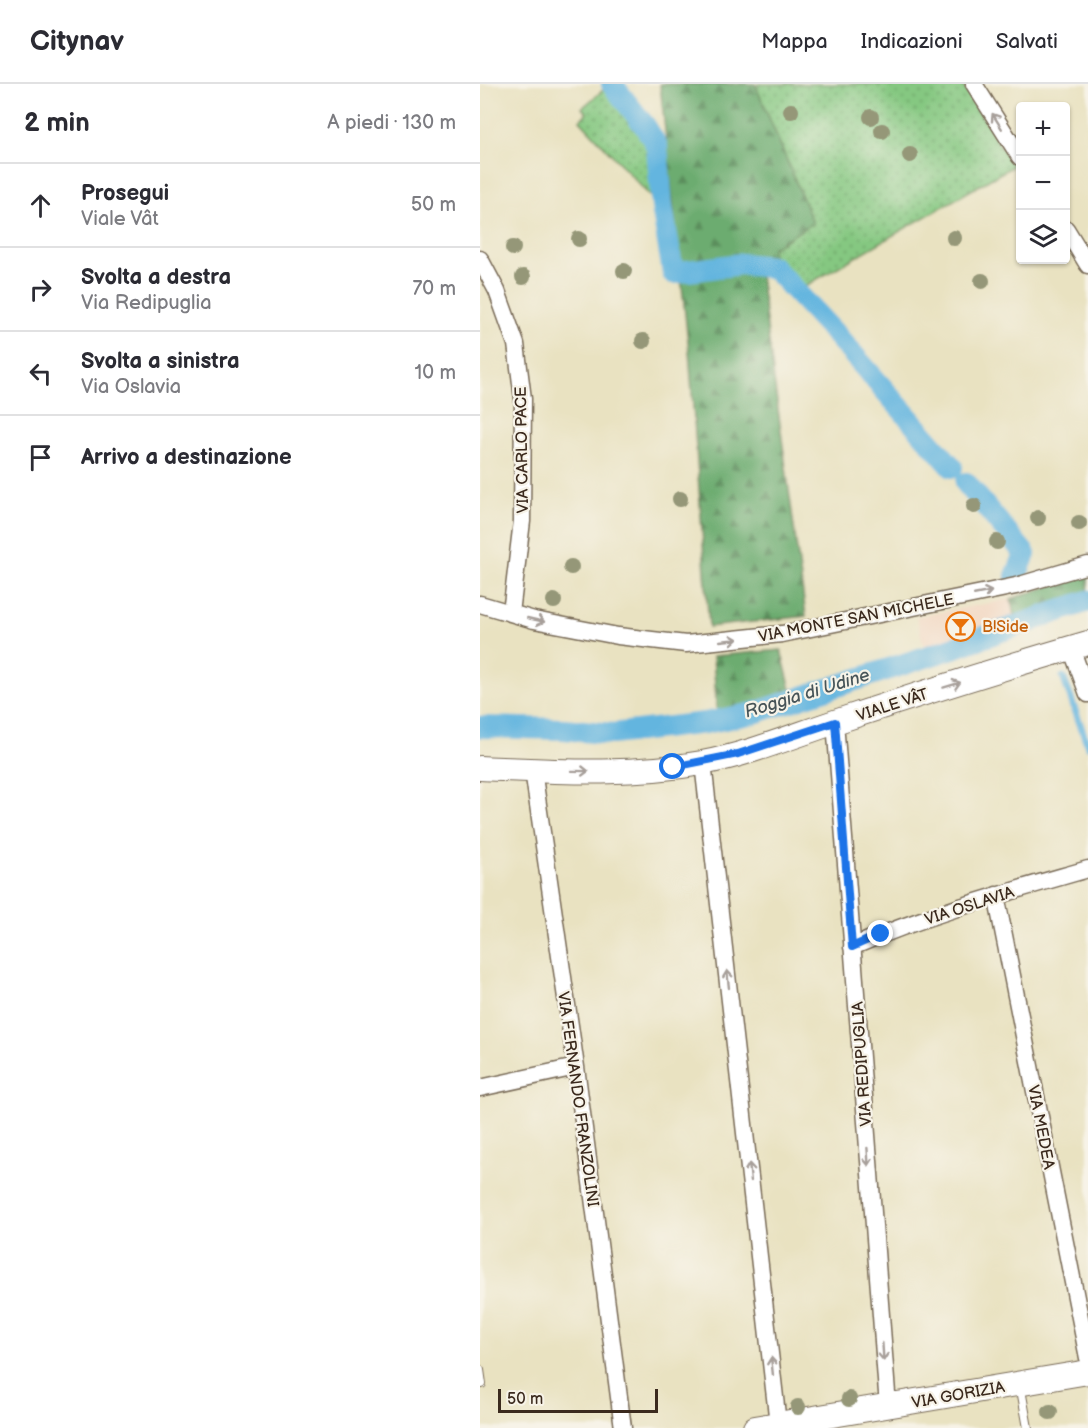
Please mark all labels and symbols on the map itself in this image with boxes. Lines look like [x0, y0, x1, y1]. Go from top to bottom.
one-way arrow [991, 113, 1003, 130]
street label: VIA CARLO PACE [512, 386, 533, 514]
one-way arrow [972, 587, 992, 598]
street label: VIA MONTE SAN MICHELE [757, 590, 956, 647]
bar icon: B!Side [945, 610, 977, 642]
one-way arrow [527, 614, 546, 626]
place label: B!Side [982, 618, 1029, 637]
one-way arrow [719, 634, 738, 645]
water label: Roggia di Udine [742, 664, 872, 722]
one-way arrow [942, 679, 961, 690]
street label: VIALE VÂT [854, 683, 931, 726]
route start [659, 753, 685, 779]
one-way arrow [570, 766, 590, 777]
street label: VIA OSLAVIA [922, 883, 1017, 930]
route end [867, 920, 893, 946]
one-way arrow [722, 969, 733, 989]
street label: VIA FERNANDO FRANZOLINI [553, 990, 602, 1208]
street label: VIA REDIPUGLIA [849, 1001, 876, 1127]
street label: VIA MEDEA [1023, 1084, 1058, 1171]
one-way arrow [863, 1147, 874, 1167]
one-way arrow [744, 1163, 755, 1183]
one-way arrow [878, 1341, 889, 1361]
one-way arrow [766, 1357, 777, 1377]
street label: VIA GORIZIA [910, 1378, 1006, 1413]
scale bar [498, 1386, 658, 1414]

